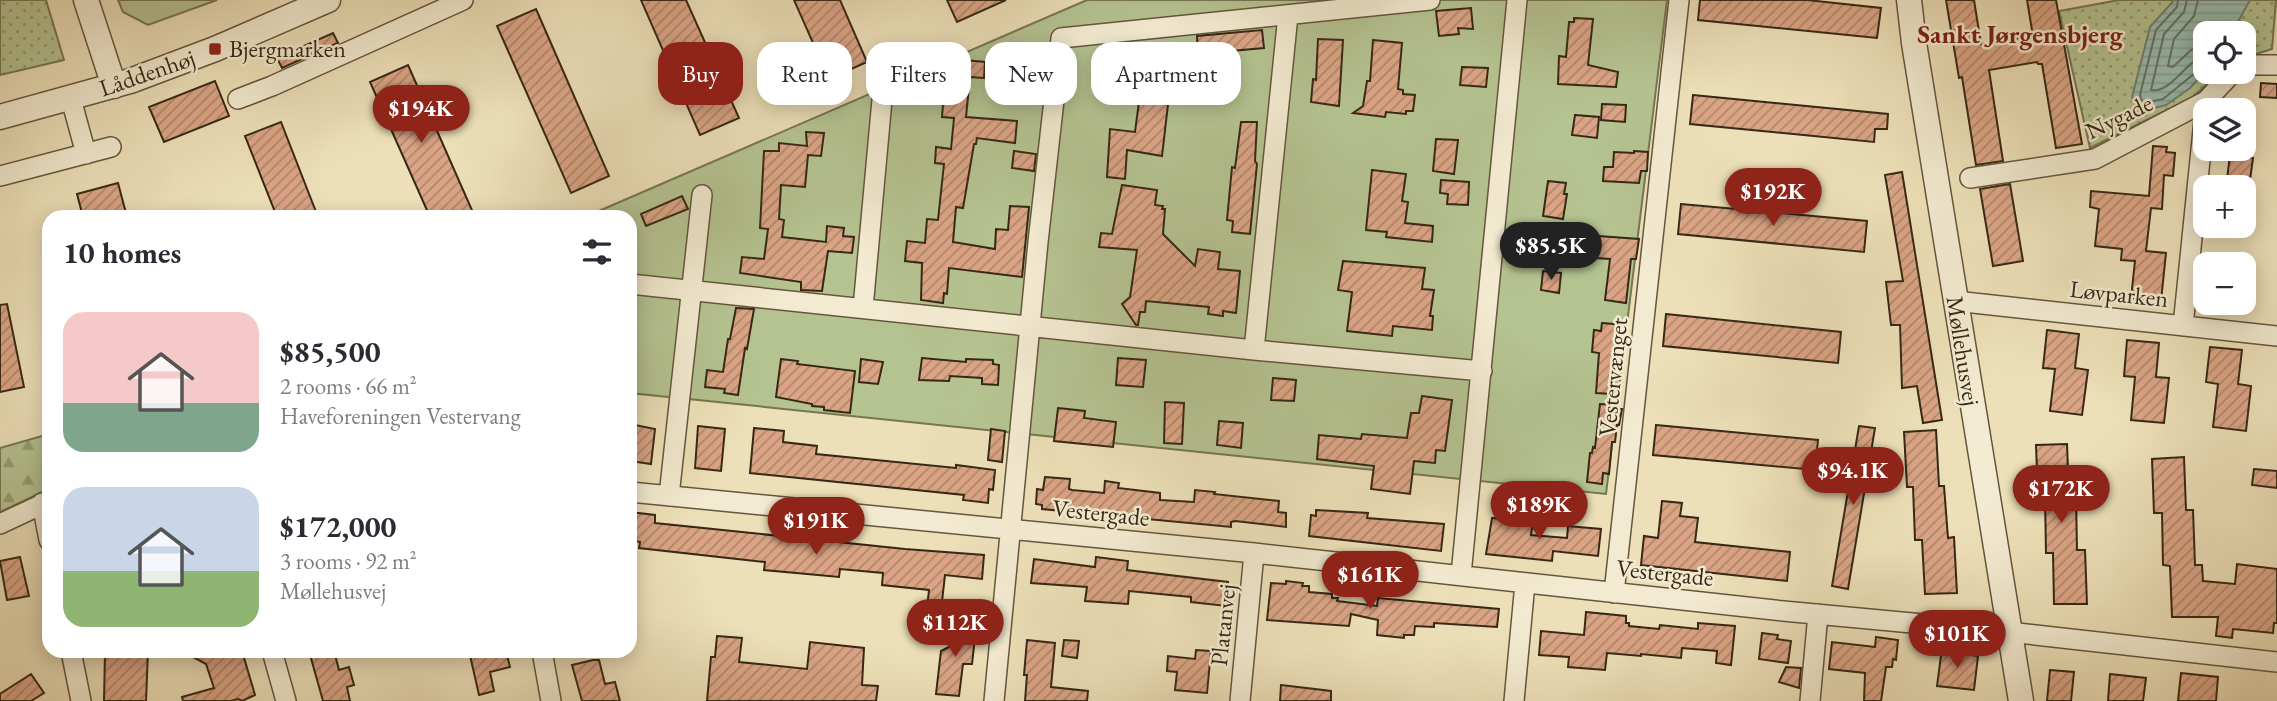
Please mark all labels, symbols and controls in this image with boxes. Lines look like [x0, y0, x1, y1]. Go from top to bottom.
district label: Sankt Jørgensbjerg [1917, 17, 2124, 51]
map controls [2193, 21, 2256, 315]
button: locate [2193, 21, 2256, 84]
place label: Bjergmarken [229, 33, 346, 64]
marker: Bjergmarken [207, 41, 223, 57]
street label: Låddenhøj [95, 42, 199, 103]
chip: Buy [658, 42, 743, 105]
chip: Rent [757, 42, 852, 105]
chip: Filters [866, 42, 971, 105]
chip: New [985, 42, 1077, 105]
chip: Apartment [1091, 42, 1241, 105]
pin: $194K [372, 86, 470, 145]
street label: Nygade [2080, 87, 2158, 146]
text: $194K [389, 93, 453, 123]
button: layers [2193, 98, 2256, 161]
pin: $192K [1724, 168, 1822, 228]
button: + [2193, 175, 2256, 238]
text: $192K [1741, 176, 1805, 206]
pin: $85.5K [1494, 222, 1608, 282]
text: $85.5K [1516, 230, 1586, 260]
text: 10 homes [63, 233, 181, 272]
icon: filters [578, 233, 616, 271]
button: − [2193, 252, 2256, 315]
street label: Løvparken [2068, 273, 2170, 314]
street label: Møllehusvej [1940, 294, 1987, 408]
street label: Vestervænget [1591, 316, 1634, 438]
text: $85,500 [280, 332, 381, 371]
icon: home [119, 340, 203, 424]
text: 2 rooms · 66 m² [280, 371, 417, 401]
text: Haveforeningen Vestervang [280, 401, 521, 431]
pin: $94.1K [1796, 448, 1910, 507]
text: $94.1K [1818, 455, 1888, 485]
pin: $172K [2012, 466, 2110, 525]
text: $172K [2029, 473, 2093, 503]
pin: $189K [1490, 482, 1588, 541]
text: $189K [1507, 489, 1571, 519]
street label: Vestergade [1051, 492, 1151, 533]
pin: $191K [767, 498, 865, 557]
text: $191K [784, 505, 848, 535]
text: $172,000 [280, 507, 396, 546]
icon: home [119, 515, 203, 599]
text: 3 rooms · 92 m² [280, 546, 417, 576]
pin: $161K [1321, 552, 1419, 611]
street label: Vestergade [1615, 552, 1715, 593]
text: $161K [1338, 559, 1402, 589]
text: Møllehusvej [280, 576, 386, 606]
street label: Platanvej [1203, 582, 1242, 668]
pin: $112K [906, 600, 1004, 659]
text: $112K [923, 607, 987, 637]
pin: $101K [1908, 610, 2006, 670]
text: $101K [1925, 618, 1989, 648]

